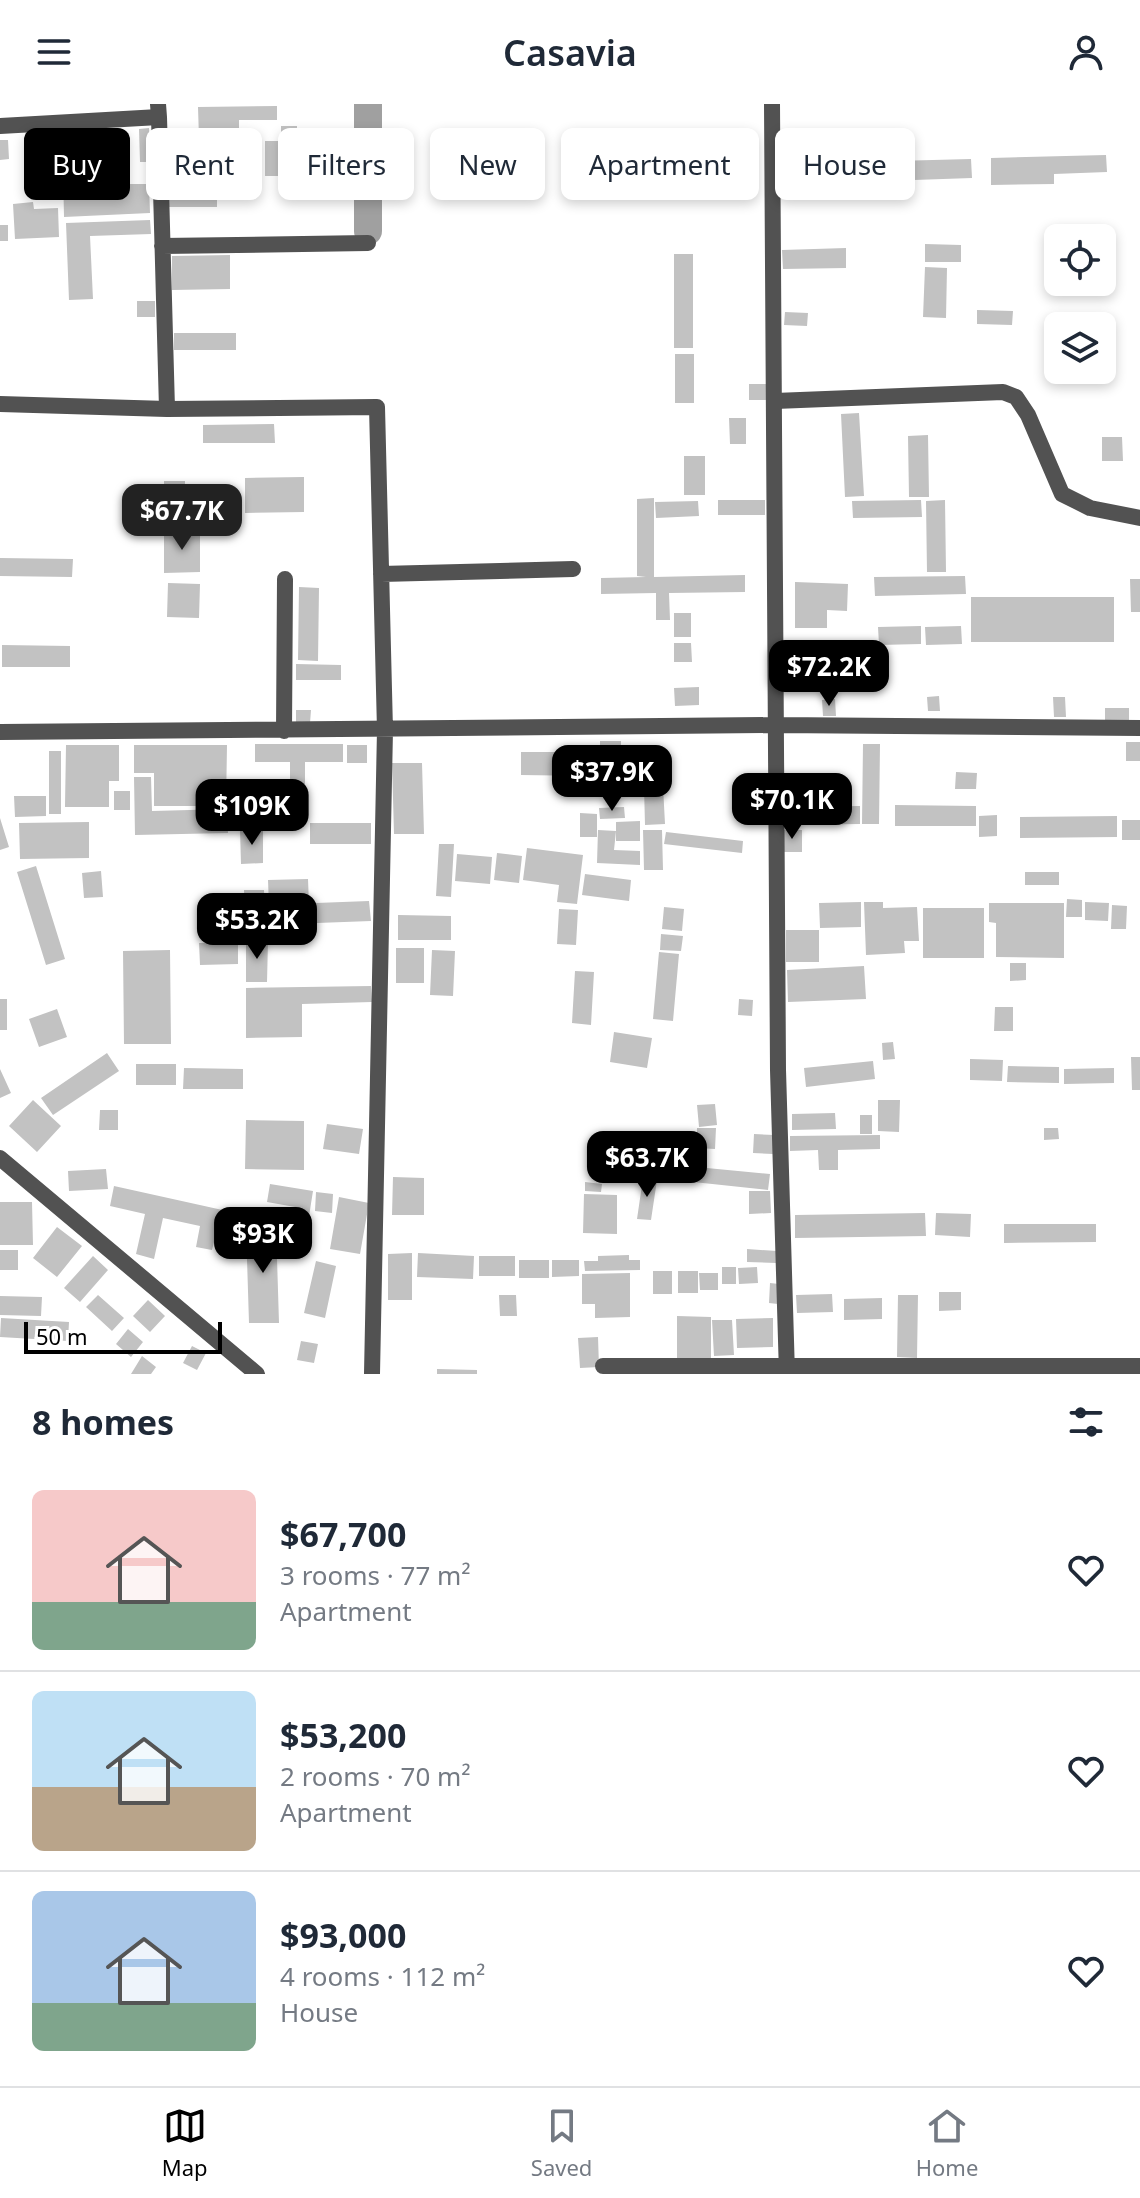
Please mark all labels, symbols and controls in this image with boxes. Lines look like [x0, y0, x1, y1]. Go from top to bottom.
text: Casavia [503, 28, 637, 77]
icon: menu [32, 30, 76, 74]
icon: person [1064, 30, 1108, 74]
chip: Buy [24, 128, 130, 200]
chip: Rent [146, 128, 262, 200]
chip: Filters [278, 128, 414, 200]
chip: New [430, 128, 545, 200]
chip: Apartment [561, 128, 759, 200]
chip: House [775, 128, 915, 200]
map controls [1044, 224, 1116, 384]
button: locate [1044, 224, 1116, 296]
button: layers [1044, 312, 1116, 384]
pin: $67.7K [117, 484, 247, 552]
text: $67.7K [140, 492, 224, 528]
pin: $72.2K [764, 640, 894, 708]
text: $72.2K [787, 648, 871, 684]
pin: $37.9K [547, 745, 677, 813]
text: $37.9K [570, 753, 654, 789]
pin: $70.1K [727, 773, 857, 841]
pin: $109K [196, 779, 308, 847]
text: $70.1K [750, 781, 834, 817]
text: $109K [214, 787, 290, 823]
pin: $53.2K [192, 893, 322, 961]
text: $53.2K [215, 901, 299, 937]
pin: $63.7K [582, 1131, 712, 1199]
text: $63.7K [605, 1139, 689, 1175]
pin: $93K [216, 1207, 310, 1275]
text: $93K [232, 1215, 294, 1251]
scale bar [24, 1318, 222, 1354]
text: 50 m [36, 1321, 87, 1351]
text: 8 homes [32, 1399, 174, 1445]
icon: filters [1064, 1400, 1108, 1444]
text: $67,700 [280, 1511, 406, 1557]
icon: home [96, 1522, 192, 1618]
icon: heart [1064, 1548, 1108, 1592]
text: 3 rooms · 77 m² [280, 1557, 470, 1593]
text: Apartment [280, 1593, 412, 1629]
text: $53,200 [280, 1712, 406, 1758]
icon: home [96, 1723, 192, 1819]
icon: heart [1064, 1749, 1108, 1793]
text: 2 rooms · 70 m² [280, 1758, 470, 1794]
text: Apartment [280, 1794, 412, 1830]
text: $93,000 [280, 1912, 406, 1958]
icon: home [96, 1923, 192, 2019]
icon: heart [1064, 1949, 1108, 1993]
text: 4 rooms · 112 m² [280, 1958, 485, 1994]
text: House [280, 1994, 358, 2030]
tab: Map [162, 2104, 208, 2182]
tab: Saved [531, 2104, 592, 2182]
tab: Home [916, 2104, 978, 2182]

